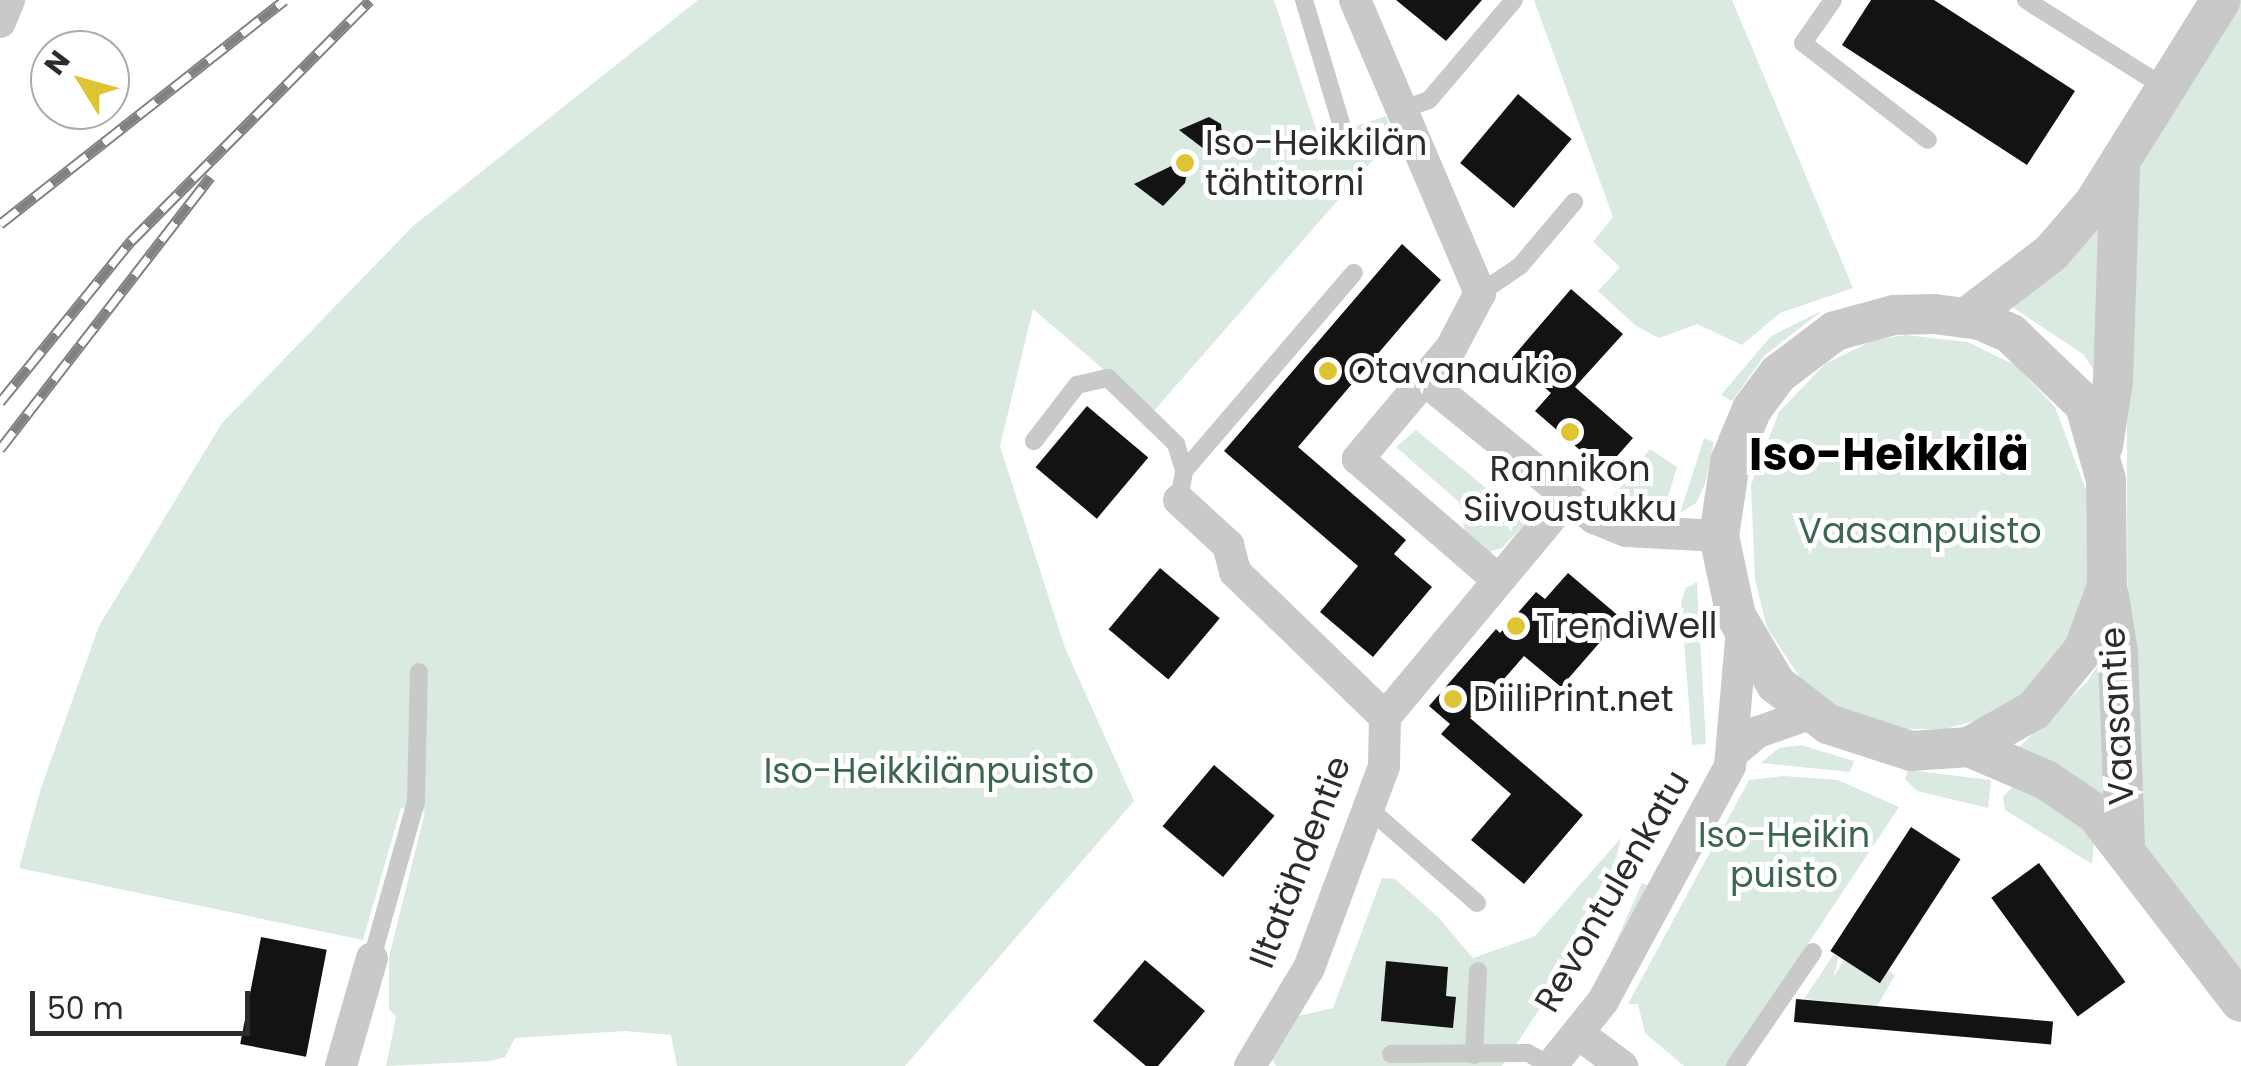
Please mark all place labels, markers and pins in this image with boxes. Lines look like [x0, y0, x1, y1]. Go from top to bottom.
place label: Iso-Heikkilän tähtitorni [1205, 122, 1427, 204]
marker: Iso-Heikkilän tähtitorni [1174, 152, 1196, 174]
place label: Otavanaukio [1348, 350, 1573, 392]
marker: Otavanaukio [1317, 360, 1339, 382]
marker: Rannikon Siivoustukku [1559, 421, 1581, 443]
place label: Rannikon Siivoustukku [1463, 448, 1677, 530]
place label: TrendiWell [1536, 605, 1717, 647]
marker: TrendiWell [1505, 615, 1527, 637]
place label: DiiliPrint.net [1473, 678, 1673, 720]
marker: DiiliPrint.net [1442, 688, 1464, 710]

